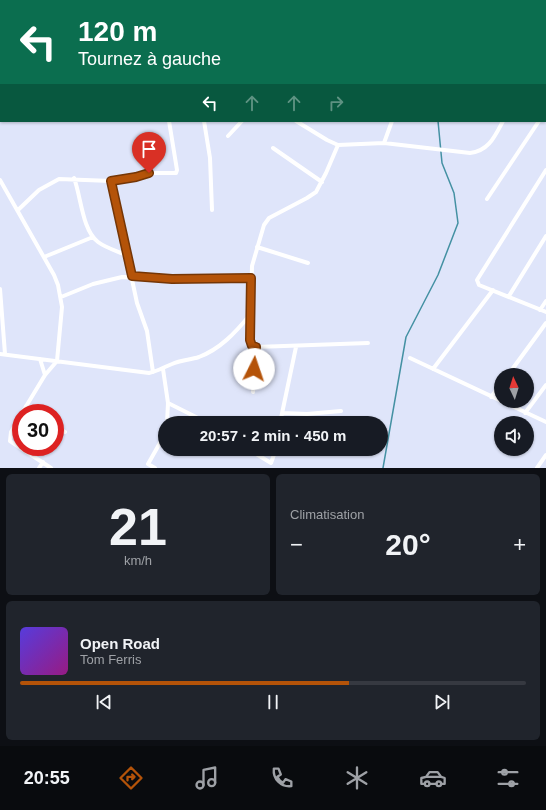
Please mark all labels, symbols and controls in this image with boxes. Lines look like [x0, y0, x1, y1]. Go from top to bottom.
icon: left [12, 16, 64, 68]
text: 120 m [78, 16, 157, 47]
text: Tournez à gauche [78, 49, 221, 69]
icon: left [199, 92, 221, 114]
icon: ahead [241, 92, 263, 114]
icon: ahead [283, 92, 305, 114]
icon: right [325, 92, 347, 114]
pin [132, 132, 166, 173]
icon: arrive [138, 138, 160, 160]
position arrow [233, 348, 275, 390]
north arrow [494, 368, 534, 408]
map controls [494, 368, 534, 456]
speed limit sign: 30 [12, 404, 64, 456]
button: sound [494, 416, 534, 456]
text: 20:57 · 2 min · 450 m [200, 427, 346, 444]
text: 21 [109, 498, 167, 556]
text: Climatisation [290, 507, 364, 522]
text: 20° [385, 528, 431, 561]
text: − [290, 532, 303, 557]
text: + [513, 532, 526, 557]
text: km/h [124, 553, 152, 568]
text: Open Road [80, 635, 160, 652]
text: Tom Ferris [80, 652, 141, 667]
icon: previous [93, 691, 115, 713]
icon: pause [262, 691, 284, 713]
icon: next [431, 691, 453, 713]
icon: directions [117, 764, 145, 792]
icon: music [193, 764, 221, 792]
icon: phone [268, 764, 296, 792]
icon: climate [343, 764, 371, 792]
icon: car [419, 764, 447, 792]
icon: filters [494, 764, 522, 792]
text: 20:55 [24, 768, 70, 788]

